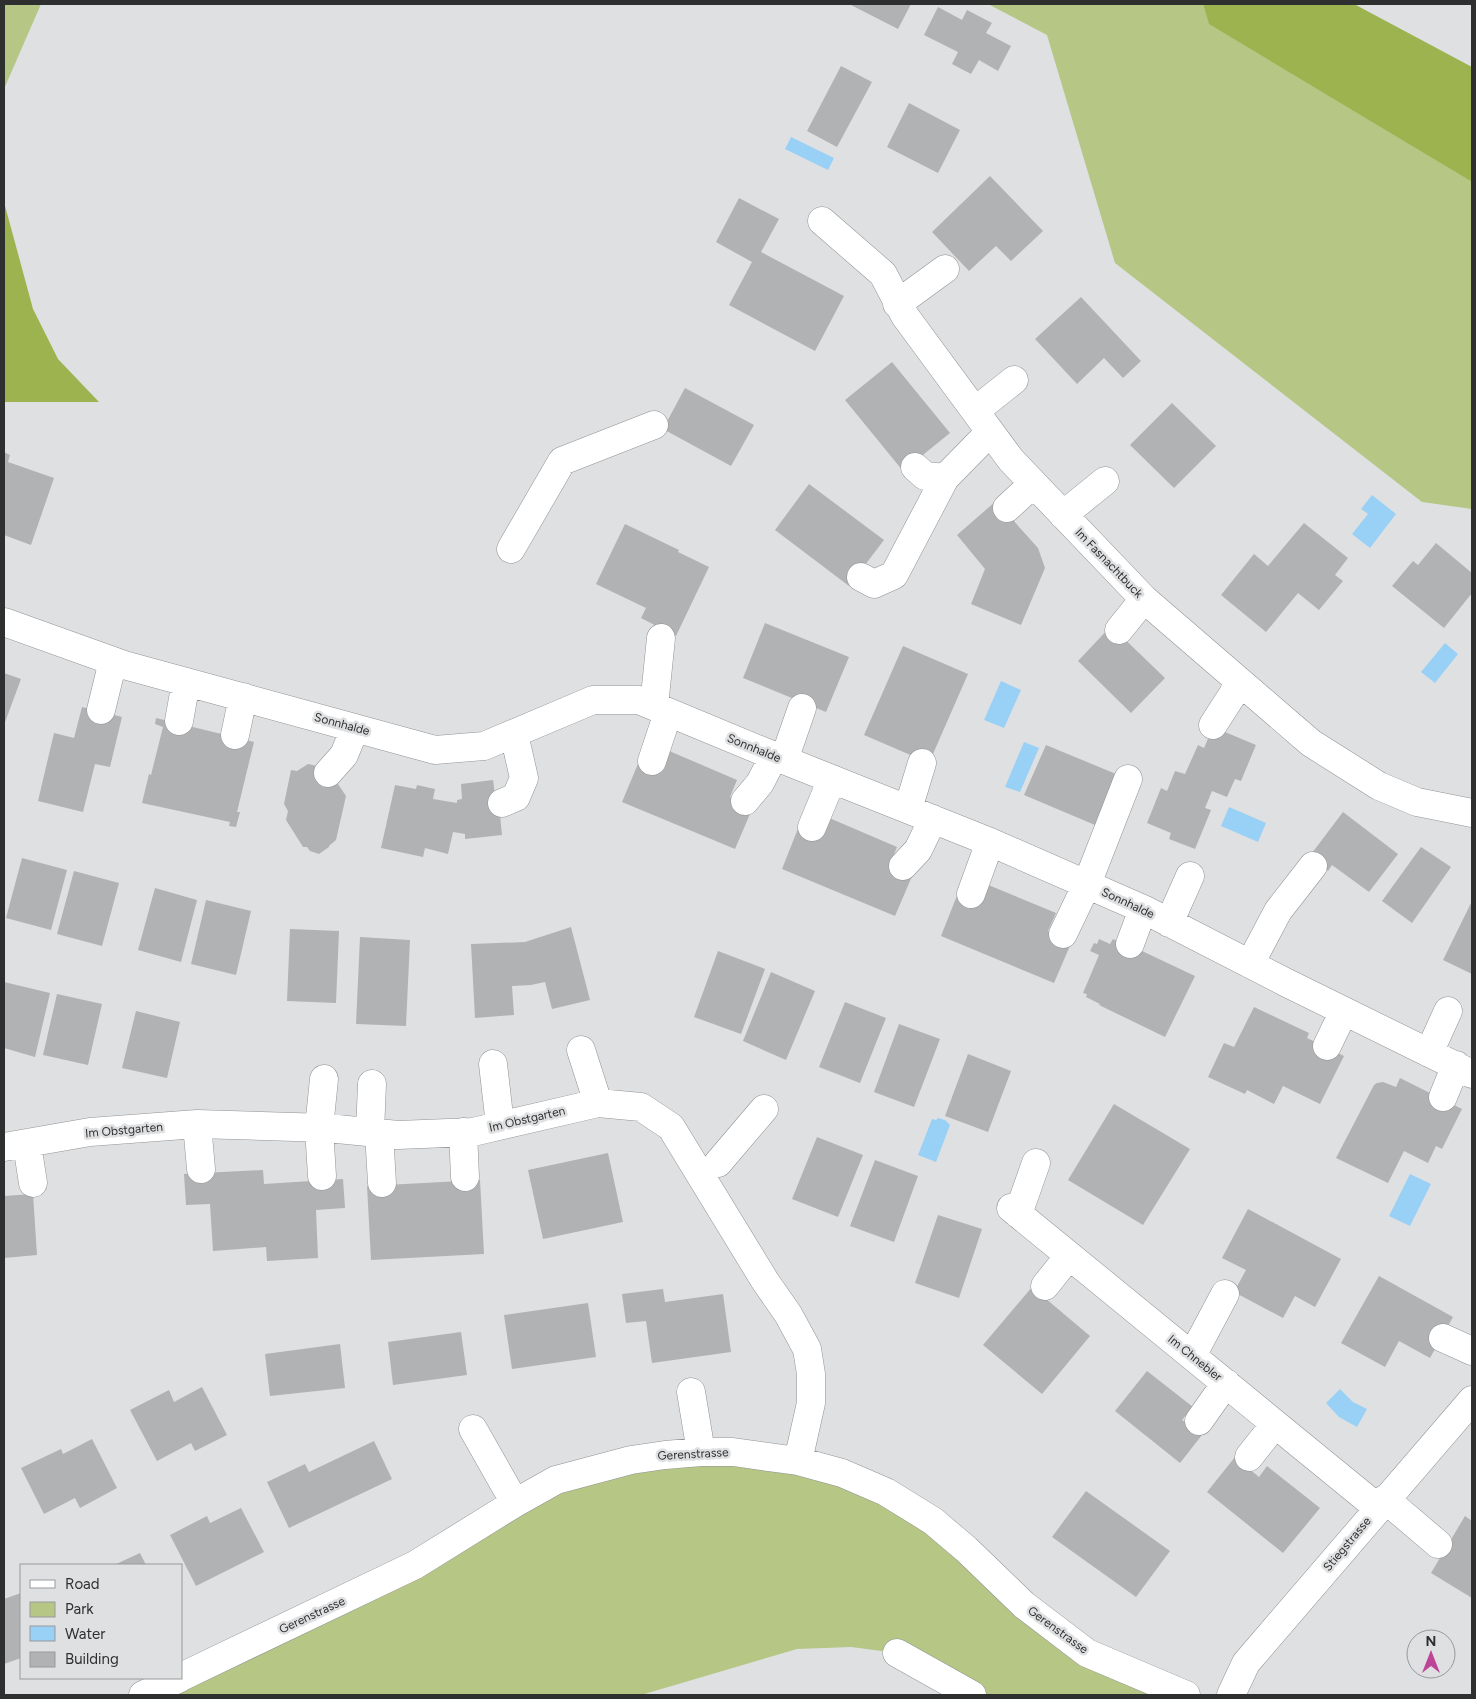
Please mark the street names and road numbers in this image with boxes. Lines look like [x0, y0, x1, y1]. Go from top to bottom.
street label: Im Fasnachtbuck [1072, 525, 1146, 601]
street label: Sonnhalde [313, 710, 372, 738]
street label: Sonnhalde [725, 731, 783, 765]
street label: Sonnhalde [1099, 885, 1157, 922]
street label: Im Obstgarten [487, 1103, 567, 1135]
street label: Im Obstgarten [85, 1120, 164, 1140]
street label: Im Chnebler [1165, 1332, 1225, 1384]
street label: Gerenstrasse [657, 1445, 729, 1463]
street label: Stiegstrasse [1320, 1514, 1374, 1574]
street label: Gerenstrasse [277, 1593, 348, 1636]
street label: Gerenstrasse [1025, 1603, 1091, 1657]

